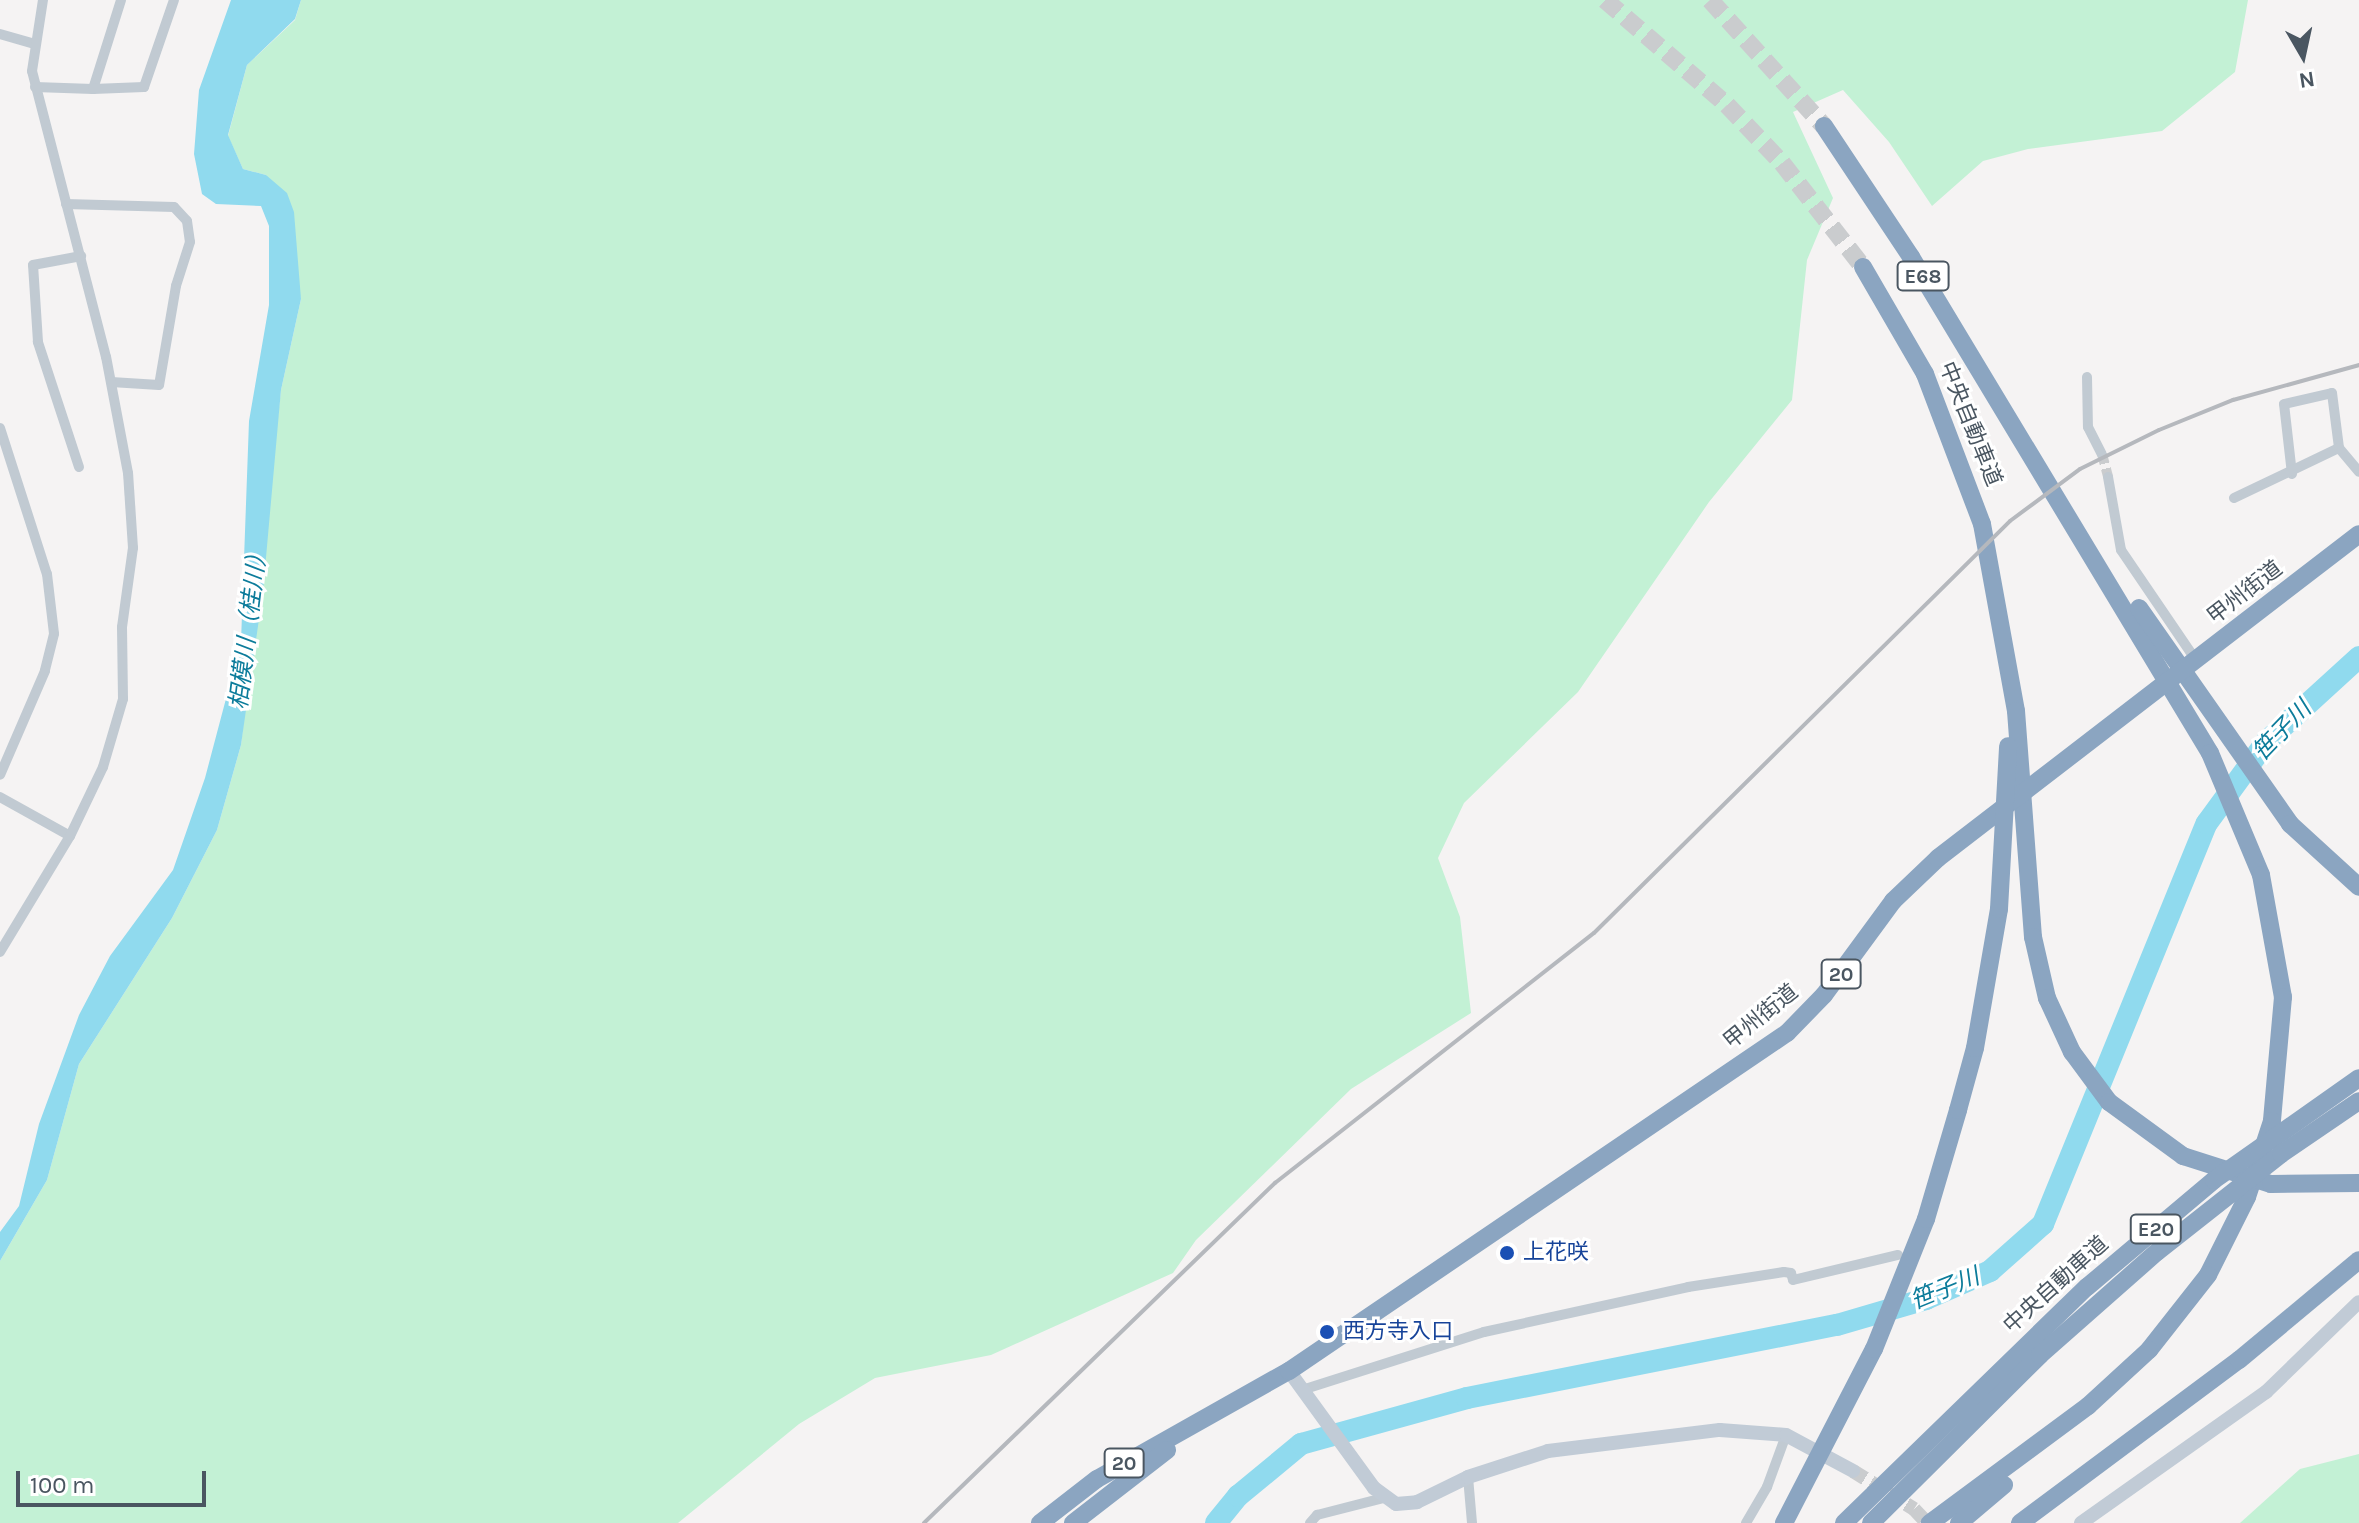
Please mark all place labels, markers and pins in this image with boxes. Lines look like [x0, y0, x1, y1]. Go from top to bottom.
place label: 上花咲 [1523, 1240, 1589, 1266]
marker: 上花咲 [1498, 1244, 1516, 1262]
place label: 西方寺入口 [1343, 1319, 1453, 1345]
marker: 西方寺入口 [1318, 1323, 1336, 1341]

